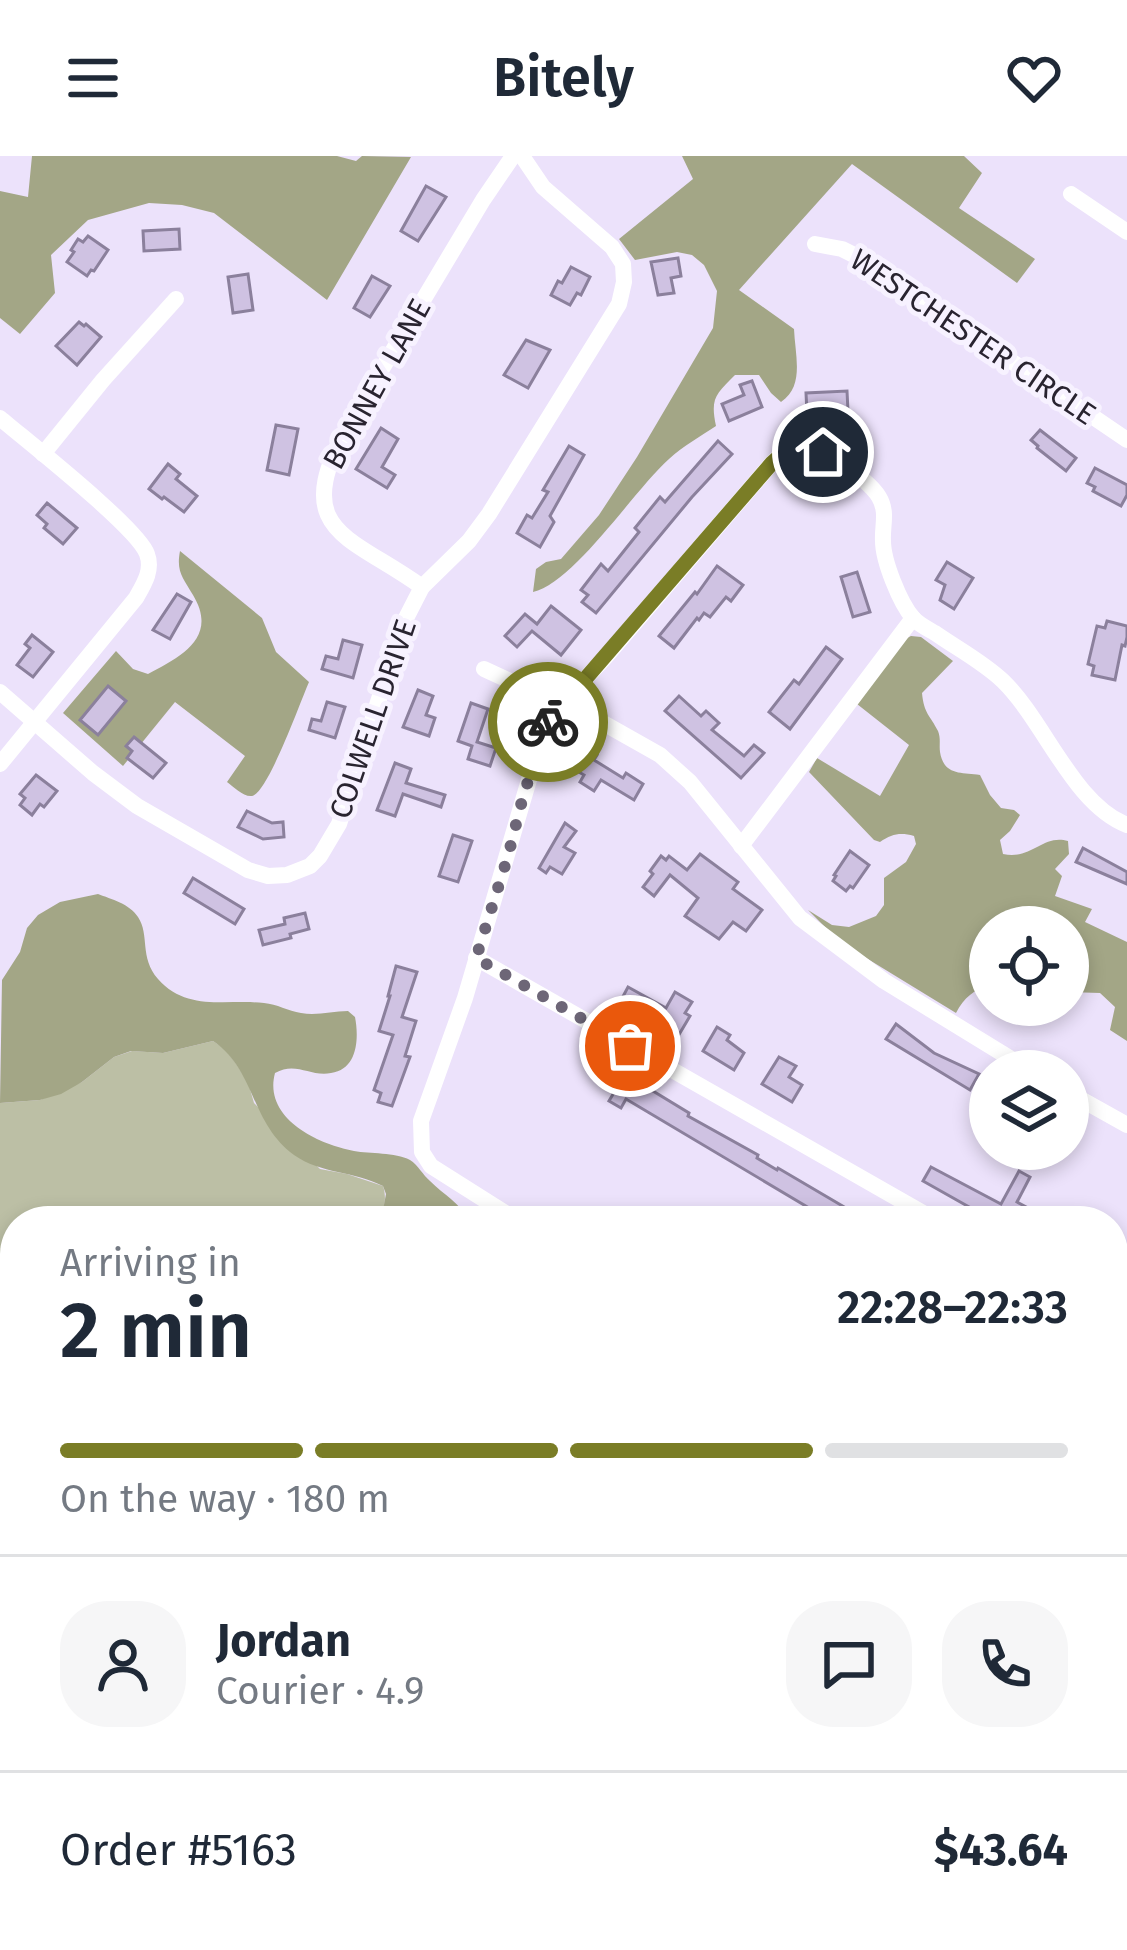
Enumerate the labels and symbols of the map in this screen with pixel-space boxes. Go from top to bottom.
street label: WESTCHESTER CIRCLE [843,241,1103,433]
street label: BONNEY LANE [315,293,439,475]
pin [772,401,874,503]
street label: COLWELL DRIVE [322,615,424,823]
courier [488,662,608,782]
pin [579,995,681,1097]

